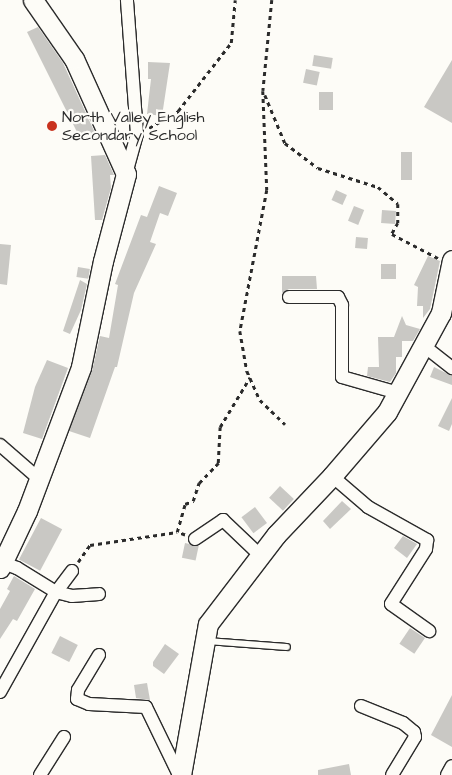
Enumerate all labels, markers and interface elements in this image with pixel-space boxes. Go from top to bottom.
place label: North Valley English Secondary School [62,107,204,145]
marker: North Valley English Secondary School [46,120,58,132]

